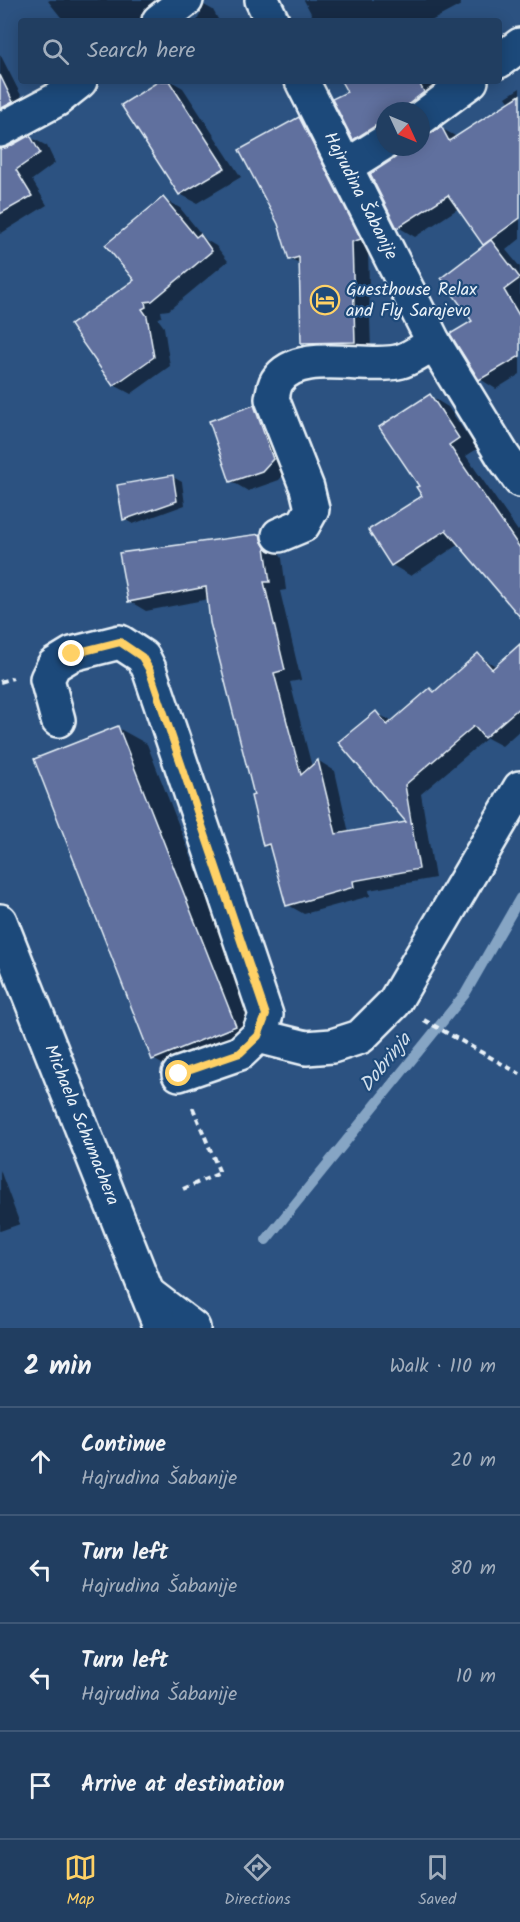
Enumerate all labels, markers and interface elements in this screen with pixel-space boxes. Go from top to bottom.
search box [18,18,502,84]
text: Search here [87,34,195,69]
icon: search [39,35,72,68]
north arrow [376,102,430,156]
street label: Hajrudina Šabanije [315,127,405,265]
place label: Guesthouse Relax and Fly Sarajevo [346,276,477,326]
hotel icon: Guesthouse Relax and Fly Sarajevo [309,284,341,316]
route end [58,640,84,666]
water label: Dobrinja [352,1025,421,1100]
street label: Michaela Schumachera [35,1040,127,1210]
route start [165,1060,191,1086]
text: 2 min [24,1346,92,1388]
text: Walk · 110 m [389,1351,496,1383]
text: Continue [81,1428,166,1463]
icon: ahead [24,1445,57,1478]
text: 20 m [450,1445,496,1477]
text: Hajrudina Šabanije [81,1463,237,1495]
text: Turn left [81,1536,168,1571]
icon: left [24,1553,57,1586]
text: 80 m [450,1553,496,1585]
text: Hajrudina Šabanije [81,1571,237,1603]
text: Turn left [81,1644,168,1679]
icon: left [24,1661,57,1694]
text: 10 m [456,1661,496,1693]
text: Hajrudina Šabanije [81,1679,237,1711]
text: Arrive at destination [81,1768,284,1803]
icon: arrive [24,1769,57,1802]
tab: Map [64,1851,97,1912]
tab: Directions [224,1851,291,1912]
tab: Saved [418,1851,456,1912]

